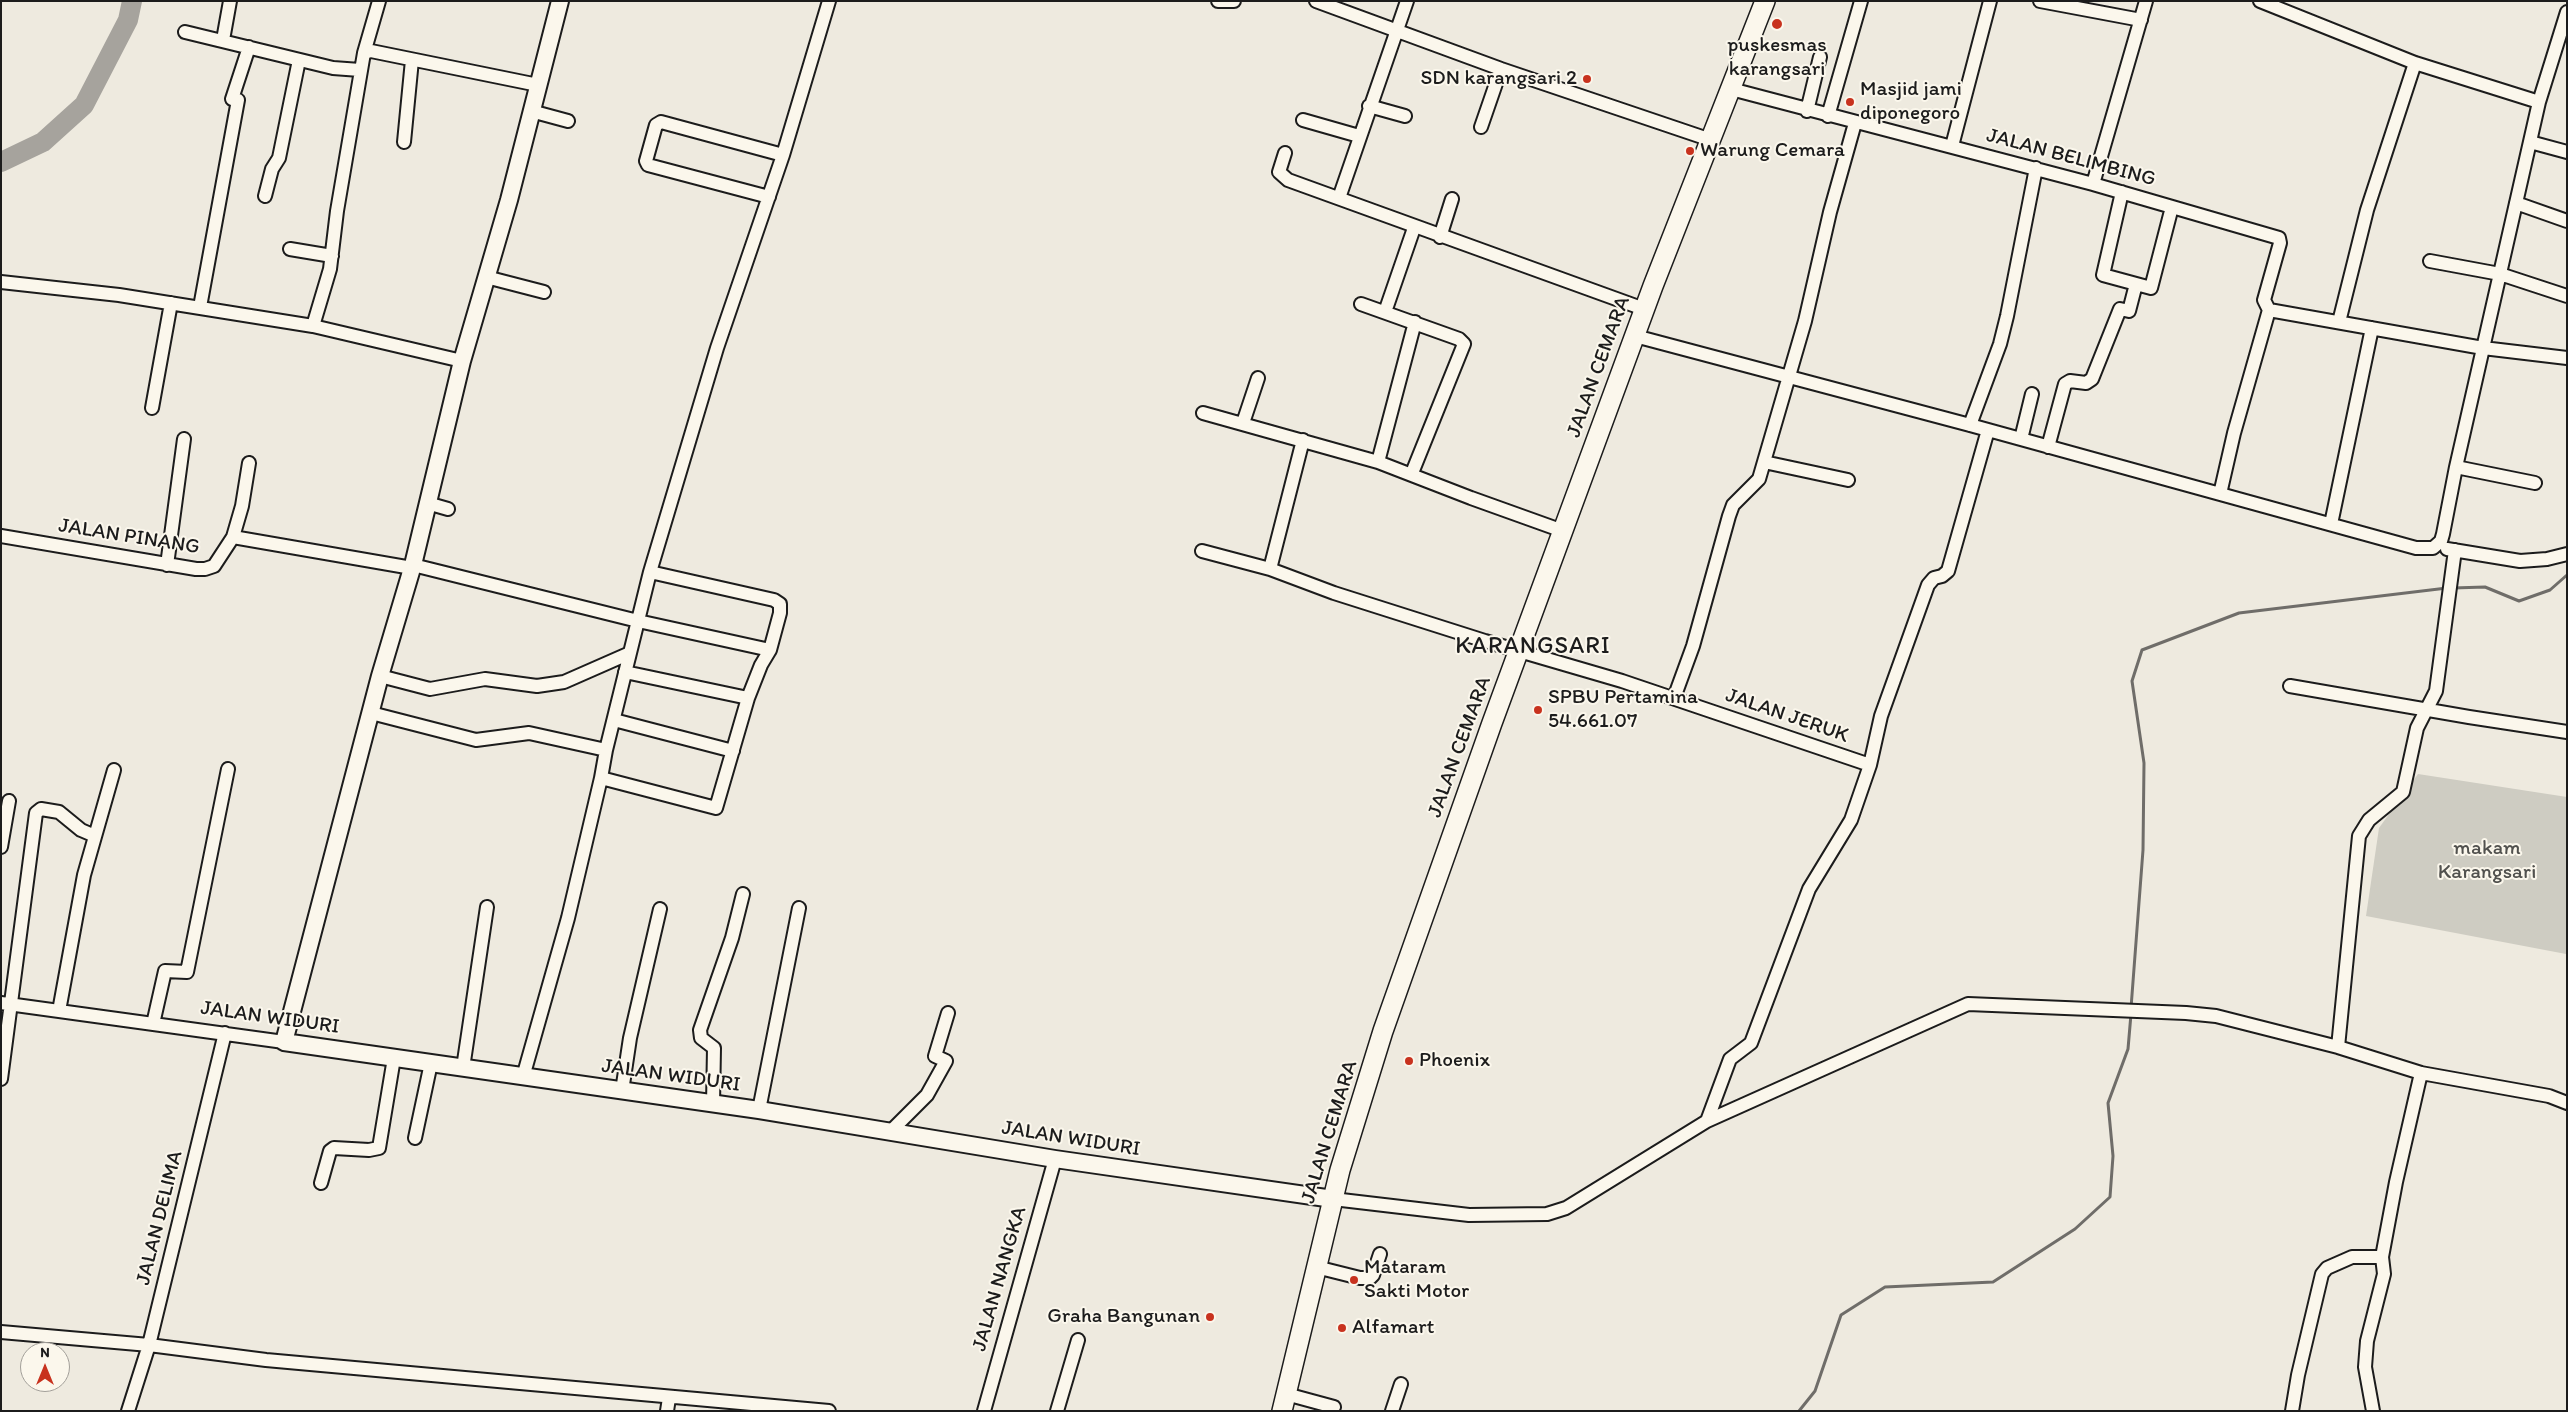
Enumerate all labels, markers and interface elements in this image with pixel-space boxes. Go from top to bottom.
marker: puskesmas karangsari [1770,17,1784,31]
place label: puskesmas karangsari [1727,33,1827,83]
place label: SDN karangsari 2 [1421,66,1577,92]
marker: SDN karangsari 2 [1581,73,1593,85]
place label: Masjid jami diponegoro [1860,77,1962,127]
marker: Masjid jami diponegoro [1844,96,1856,108]
street label: JALAN BELIMBING [1984,123,2158,193]
place label: Warung Cemara [1700,138,1845,164]
marker: Warung Cemara [1684,145,1696,157]
street label: JALAN CEMARA [1562,293,1636,441]
street label: JALAN PINANG [57,513,201,561]
district label: KARANGSARI [1454,633,1612,661]
street label: JALAN CEMARA [1423,673,1497,821]
street label: JALAN JERUK [1722,683,1852,749]
place label: SPBU Pertamina 54.661.07 [1548,685,1698,735]
marker: SPBU Pertamina 54.661.07 [1532,704,1544,716]
park label: makam Karangsari [2438,836,2536,886]
street label: JALAN WIDURI [199,996,341,1040]
place label: Phoenix [1419,1048,1490,1074]
street label: JALAN WIDURI [600,1054,742,1098]
marker: Phoenix [1403,1055,1415,1067]
street label: JALAN CEMARA [1296,1057,1364,1207]
street label: JALAN WIDURI [1000,1116,1142,1162]
street label: JALAN DELIMA [131,1148,189,1288]
street label: JALAN NANGKA [967,1204,1033,1354]
place label: Mataram Sakti Motor [1364,1255,1469,1305]
marker: Mataram Sakti Motor [1348,1274,1360,1286]
place label: Graha Bangunan [1047,1304,1200,1330]
marker: Graha Bangunan [1204,1311,1216,1323]
place label: Alfamart [1352,1315,1434,1341]
marker: Alfamart [1336,1322,1348,1334]
north arrow [20,1342,70,1392]
text: N [40,1344,50,1361]

